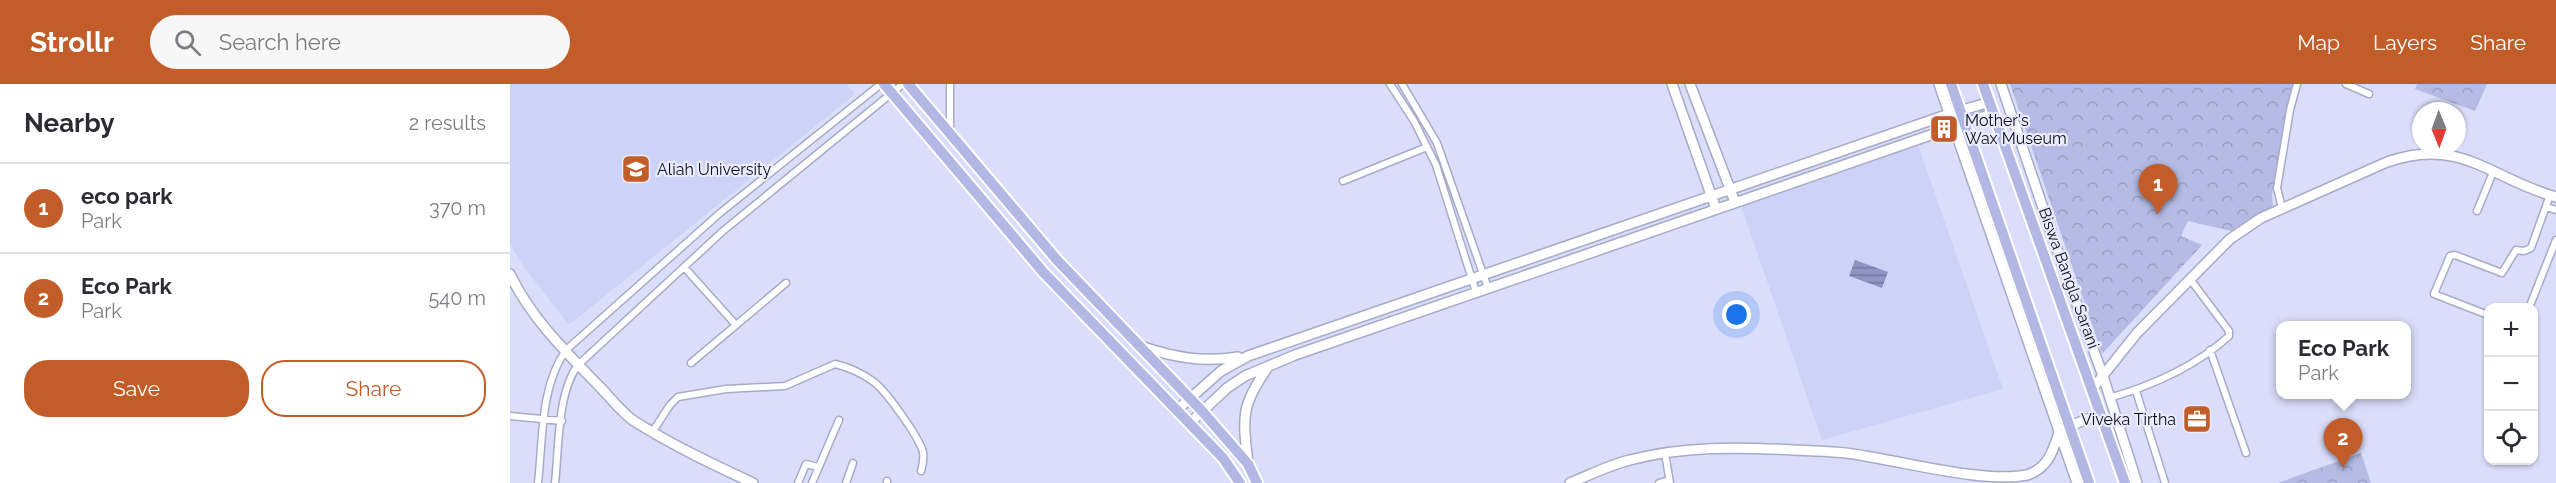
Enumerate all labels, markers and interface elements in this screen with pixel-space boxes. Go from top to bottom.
search box [150,15,570,69]
text: Strollr [30,26,114,59]
icon: search [171,26,204,59]
text: Search here [219,29,341,55]
text: Map [2297,30,2340,55]
text: Layers [2373,30,2437,55]
text: Share [2470,30,2526,55]
north arrow [2412,102,2466,156]
text: Nearby [24,108,114,138]
text: 2 results [409,111,486,135]
place label: Mother's Wax Museum [1965,111,2067,148]
building icon: Mother's Wax Museum [1928,113,1960,145]
school or university icon: Aliah University [620,153,652,185]
place label: Aliah University [657,160,771,179]
pin: 1 [2138,164,2178,214]
text: eco park [81,183,172,209]
text: 1 [39,196,48,220]
text: 370 m [429,196,486,220]
street label: Biswa Bangla Sarani [2035,205,2103,351]
text: Park [81,209,122,233]
text: Eco Park [81,273,172,299]
text: 2 [38,286,49,310]
text: 540 m [428,286,486,310]
text: Park [81,299,122,323]
your location [1722,300,1751,329]
map controls [2484,303,2538,465]
button: + [2484,303,2538,357]
popup [2276,321,2411,399]
text: Eco Park [2298,335,2389,361]
button: − [2484,357,2538,411]
button: Save [24,360,249,417]
button: Share [261,360,486,417]
text: Park [2298,361,2339,385]
office icon: Viveka Tirtha [2181,403,2213,435]
place label: Viveka Tirtha [2081,410,2176,429]
button: locate [2484,411,2538,465]
pin: 2 [2324,418,2362,468]

